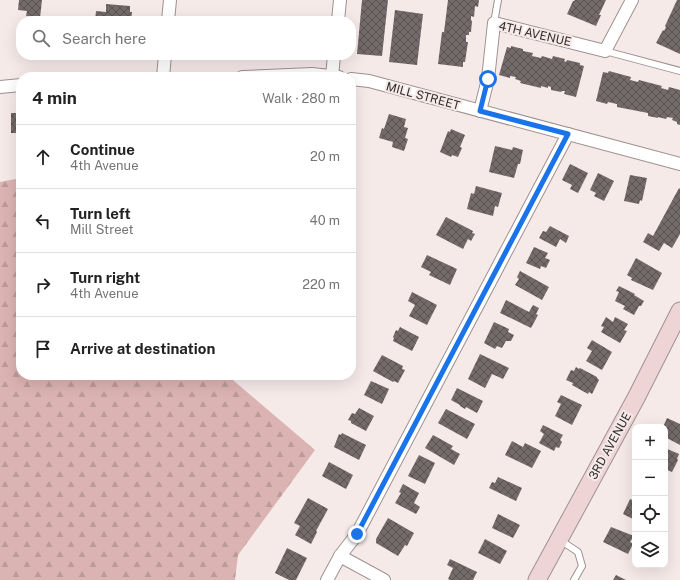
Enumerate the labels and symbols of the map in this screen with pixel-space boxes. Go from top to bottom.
street label: 4TH AVENUE [497,19,573,49]
route start [479,70,497,88]
street label: MILL STREET [384,79,462,113]
street label: 3RD AVENUE [586,410,634,482]
route end [348,525,366,543]

